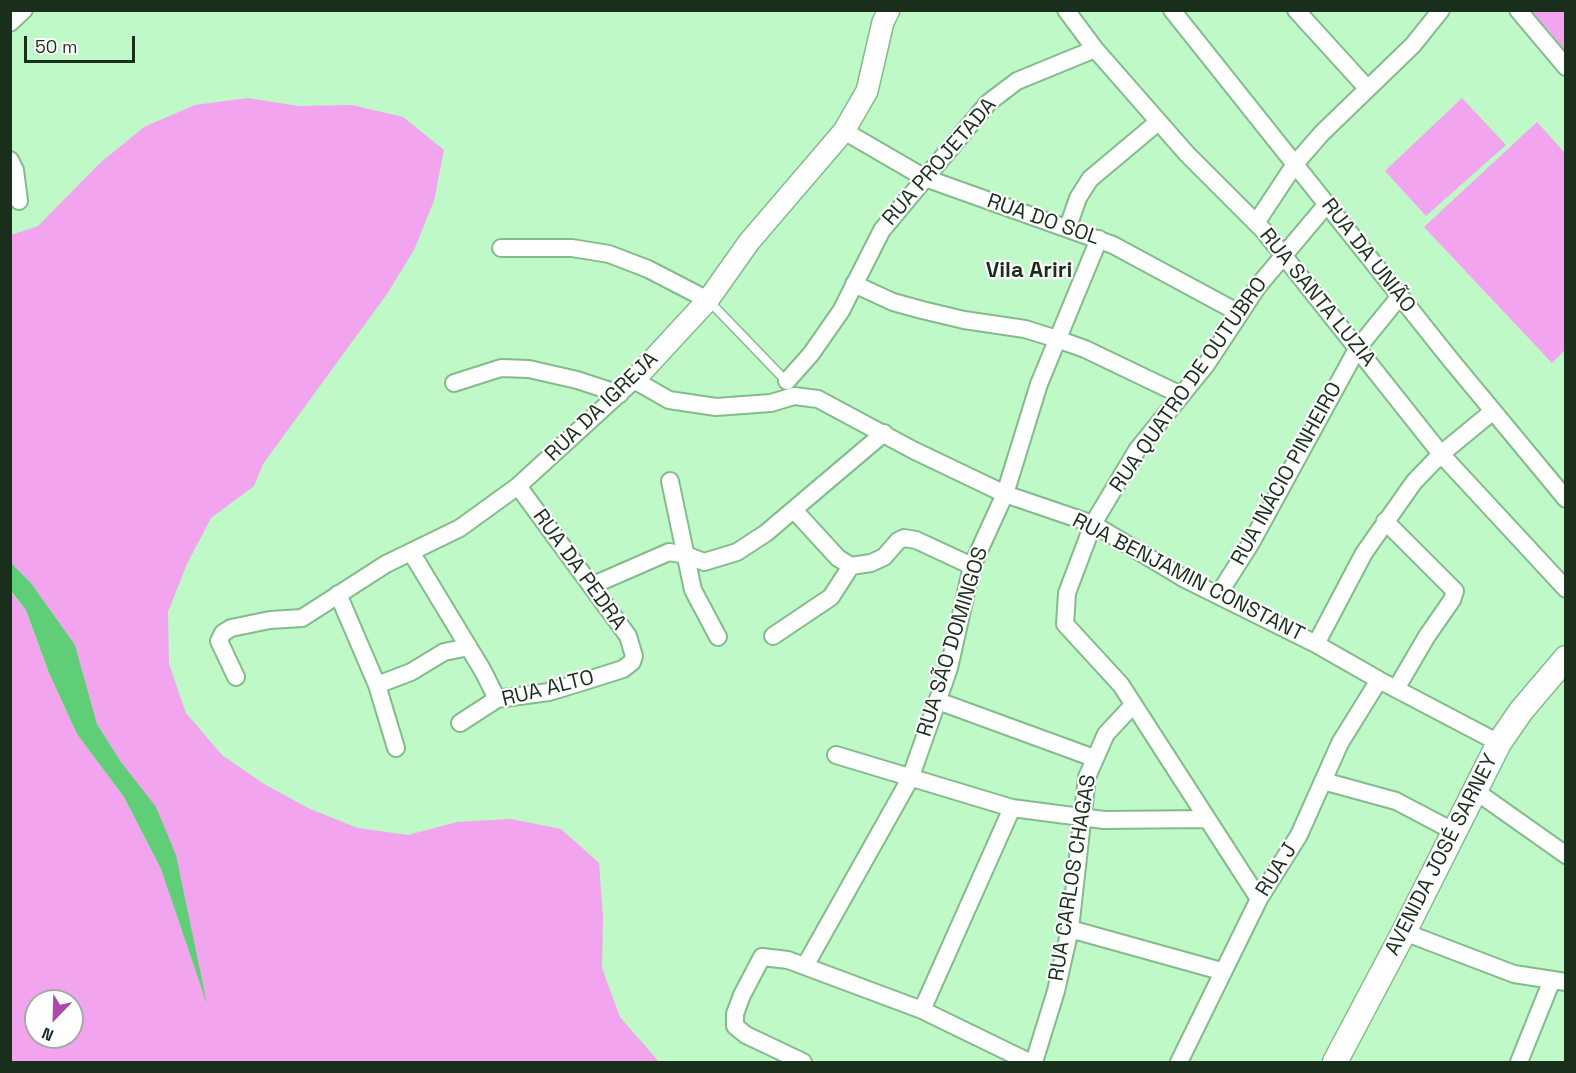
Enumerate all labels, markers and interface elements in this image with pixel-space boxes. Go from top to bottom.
scale bar [27,24,138,62]
text: 50 m [35,35,77,58]
street label: RUA PROJETADA [878,93,1002,231]
street label: RUA DO SOL [983,189,1103,251]
street label: RUA DA UNIÃO [1316,194,1420,318]
street label: RUA SANTA LUZIA [1254,224,1380,372]
district label: Vila Ariri [986,258,1072,284]
street label: RUA QUATRO DE OUTUBRO [1105,273,1273,497]
street label: RUA DA IGREJA [540,347,664,467]
street label: RUA INÁCIO PINHEIRO [1226,378,1348,570]
street label: RUA DA PEDRA [527,505,631,635]
street label: RUA BENJAMIN CONSTANT [1068,508,1308,648]
street label: RUA SÃO DOMINGOS [912,544,994,740]
street label: RUA ALTO [499,665,597,713]
street label: AVENIDA JOSÉ SARNEY [1380,750,1504,960]
street label: RUA CARLOS CHAGAS [1044,773,1102,983]
street label: RUA J [1251,839,1303,901]
north arrow [24,989,84,1049]
text: N [39,1022,57,1046]

